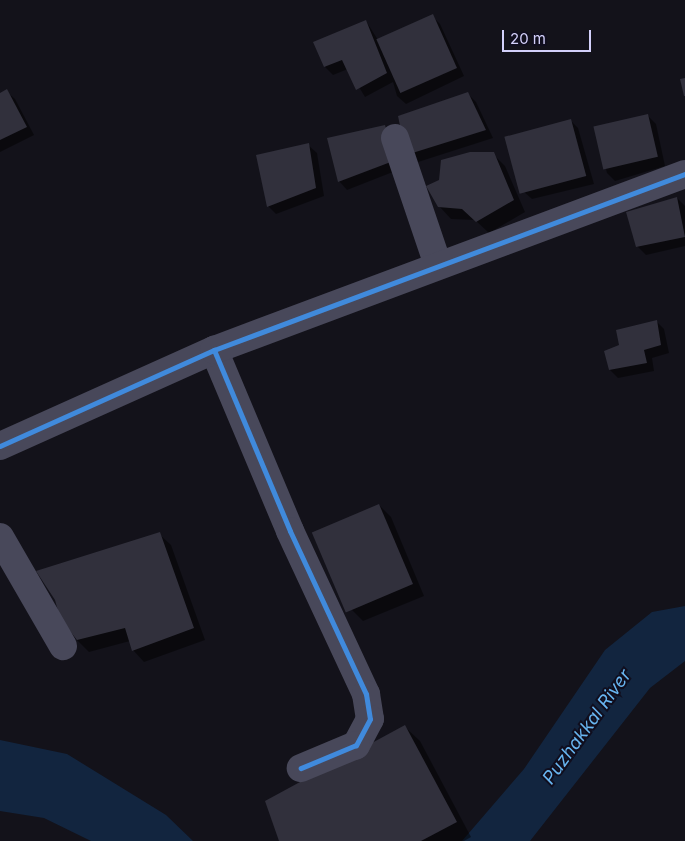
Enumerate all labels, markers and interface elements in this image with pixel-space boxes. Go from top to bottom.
scale bar [505,20,594,52]
text: 20 m [510,29,546,48]
water label: Puzhakkal River [538,665,636,789]

